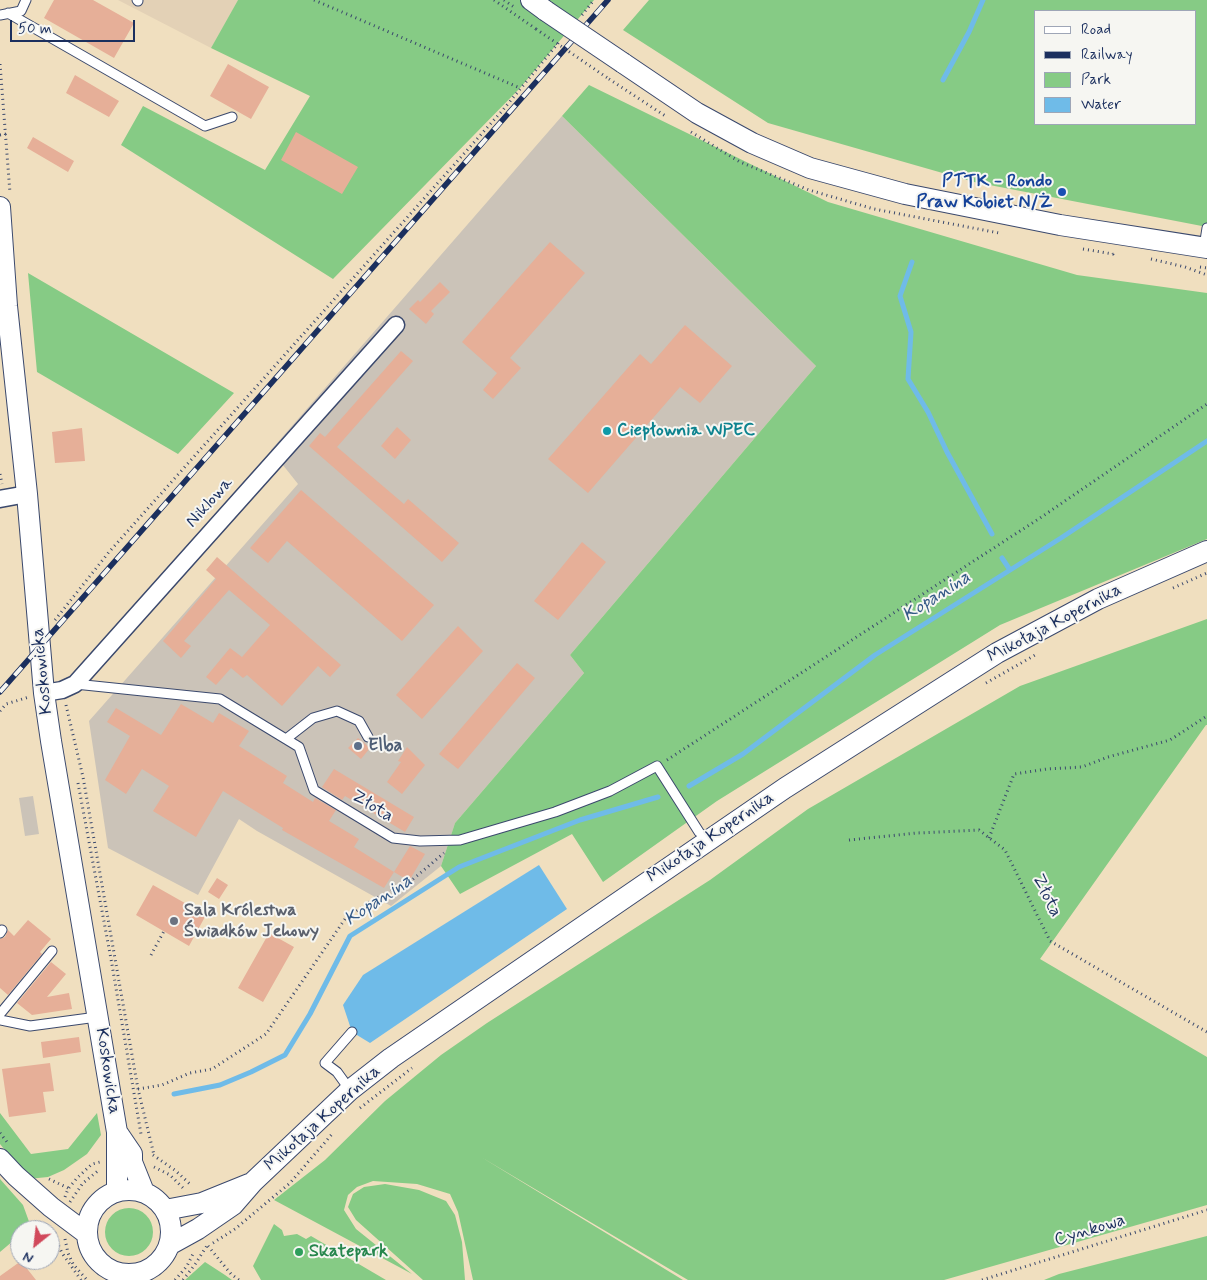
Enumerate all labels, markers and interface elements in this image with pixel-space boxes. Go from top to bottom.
scale bar [12,10,138,42]
legend [1034,10,1197,125]
text: 50 m [18,19,52,39]
text: Road [1081,20,1111,40]
text: Railway [1081,45,1133,65]
text: Park [1081,70,1111,90]
text: Water [1081,95,1121,115]
place label: PTTK - Rondo Praw Kobiet N/Ż [916,171,1052,213]
marker: PTTK - Rondo Praw Kobiet N/Ż [1056,186,1068,198]
place label: Ciepłownia WPEC [617,420,755,442]
marker: Ciepłownia WPEC [601,425,613,437]
street label: Niklowa [182,473,238,533]
water label: Kopanina [899,567,975,627]
street label: Mikołaja Kopernika [984,580,1126,668]
street label: Koskowicka [28,626,58,716]
place label: Elba [368,735,402,757]
marker: Elba [352,740,364,752]
street label: Złota [347,786,397,828]
street label: Mikołaja Kopernika [643,787,779,889]
water label: Kopanina [341,870,417,932]
street label: Złota [1026,871,1066,921]
place label: Sala Królestwa Świadków Jehowy [184,900,319,942]
marker: Sala Królestwa Świadków Jehowy [168,915,180,927]
street label: Koskowicka [90,1026,124,1116]
street label: Mikołaja Kopernika [261,1061,385,1177]
street label: Cynkowa [1052,1210,1128,1252]
north arrow [10,1220,60,1270]
place label: Skatepark [309,1241,388,1263]
marker: Skatepark [293,1246,305,1258]
text: N [20,1247,37,1267]

